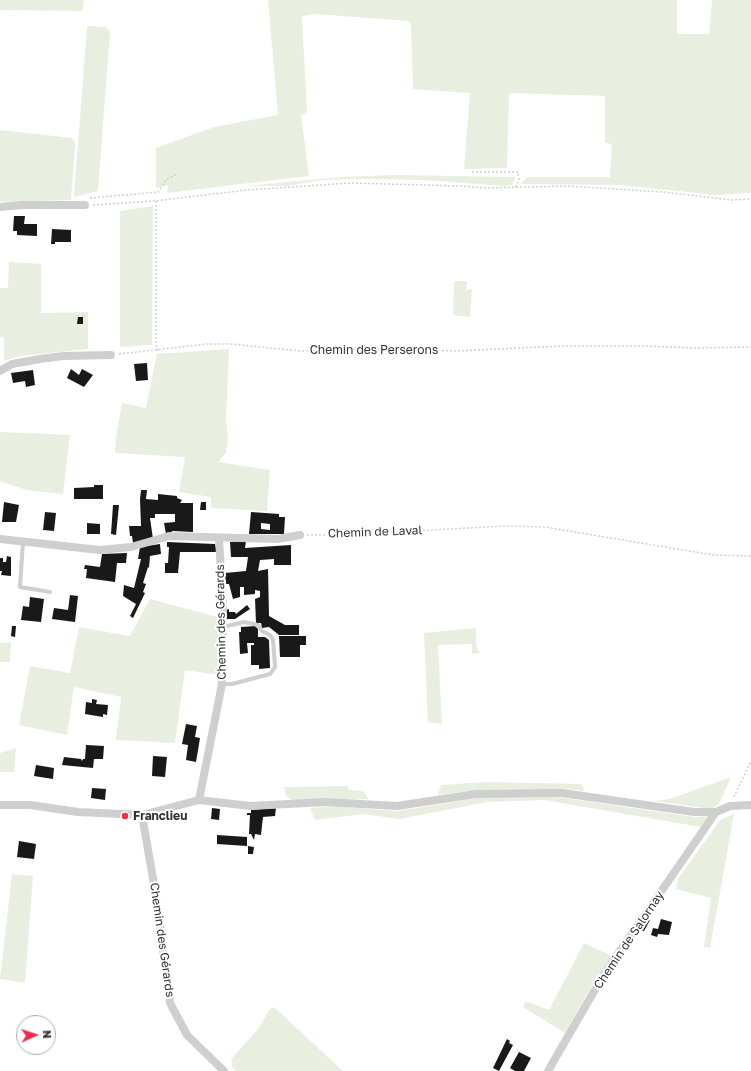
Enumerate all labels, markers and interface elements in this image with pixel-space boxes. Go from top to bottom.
street label: Chemin des Perserons [310,343,438,357]
street label: Chemin de Laval [328,523,422,541]
street label: Chemin des Gérards [213,564,229,680]
place label: Franclieu [133,809,187,823]
marker: Franclieu [120,811,130,821]
street label: Chemin des Gérards [147,882,177,998]
street label: Chemin de Salornay [591,888,667,992]
north arrow [16,1015,56,1055]
text: N [41,1030,54,1039]

